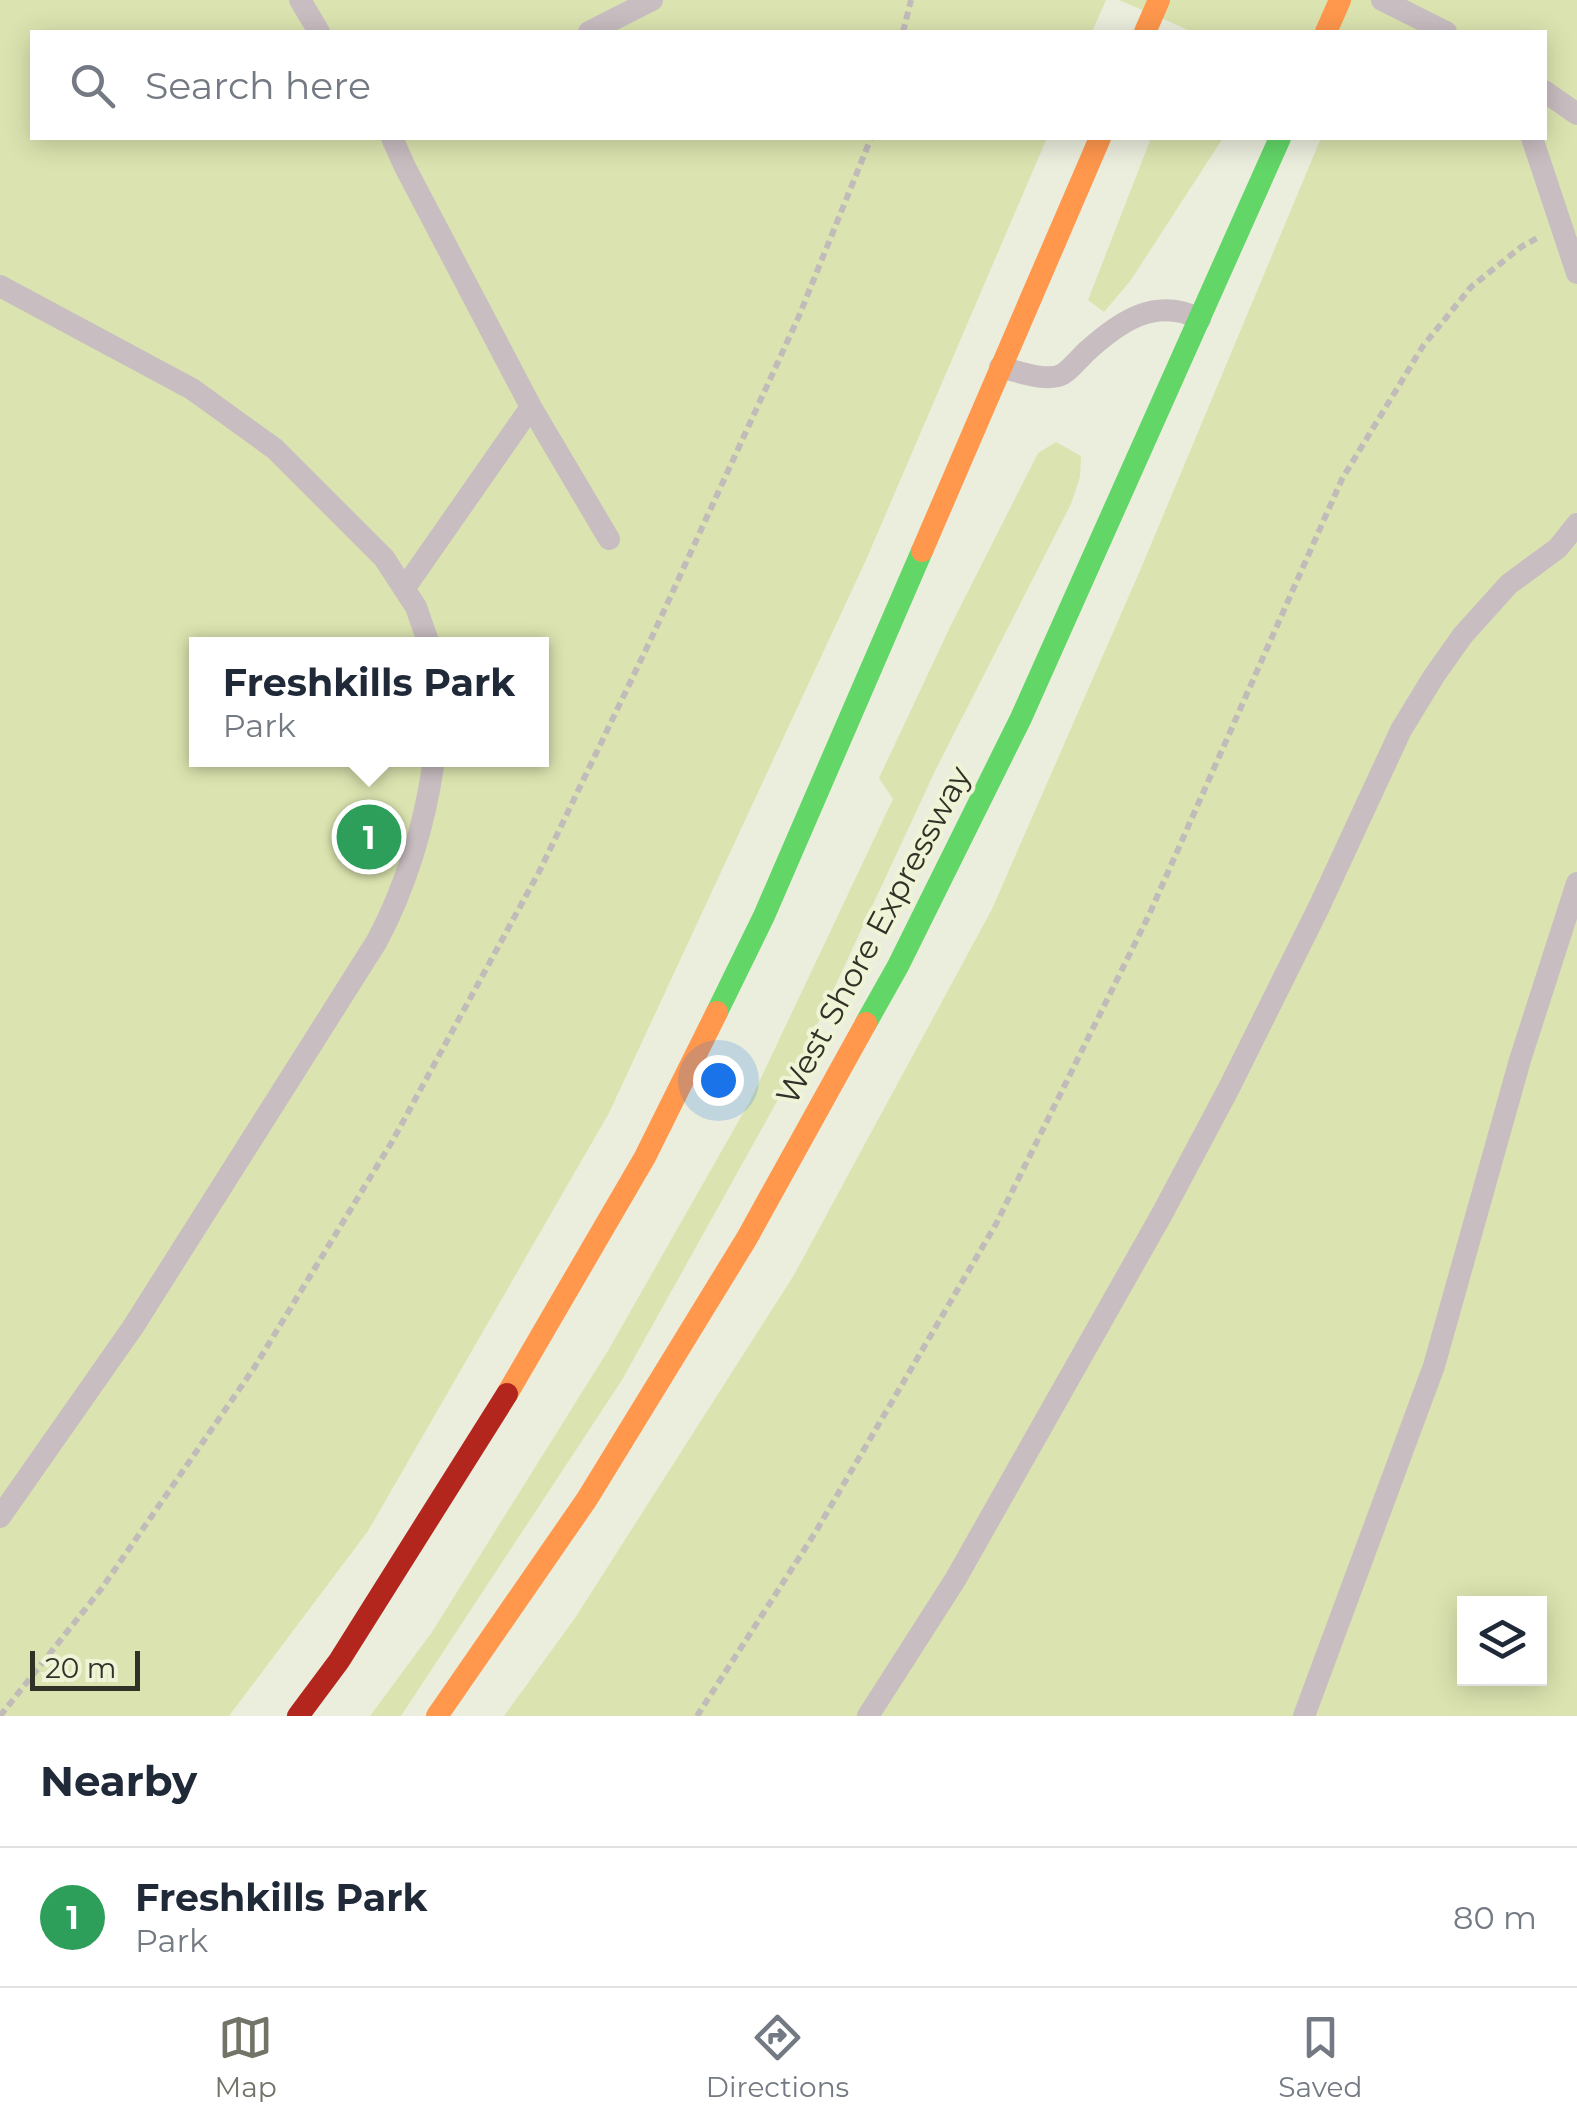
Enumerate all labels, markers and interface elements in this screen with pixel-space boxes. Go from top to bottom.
search box [30,30,1547,140]
icon: search [65,58,120,113]
text: Search here [145,62,371,109]
popup [189,637,549,767]
text: Freshkills Park [223,659,515,706]
text: Park [223,706,296,745]
street label: West Shore Expressway [767,759,979,1111]
pin: 1 [336,800,402,874]
your location [693,1055,744,1106]
map controls [1457,1596,1547,1686]
button: layers [1457,1596,1547,1686]
scale bar [30,1646,140,1690]
text: 20 m [45,1651,116,1685]
text: Nearby [40,1755,197,1807]
text: Freshkills Park [135,1874,427,1921]
text: 1 [66,1898,79,1937]
text: 80 m [1453,1898,1537,1937]
text: Park [135,1921,208,1960]
tab: Map [215,2010,277,2104]
tab: Directions [706,2010,849,2104]
tab: Saved [1278,2010,1362,2104]

